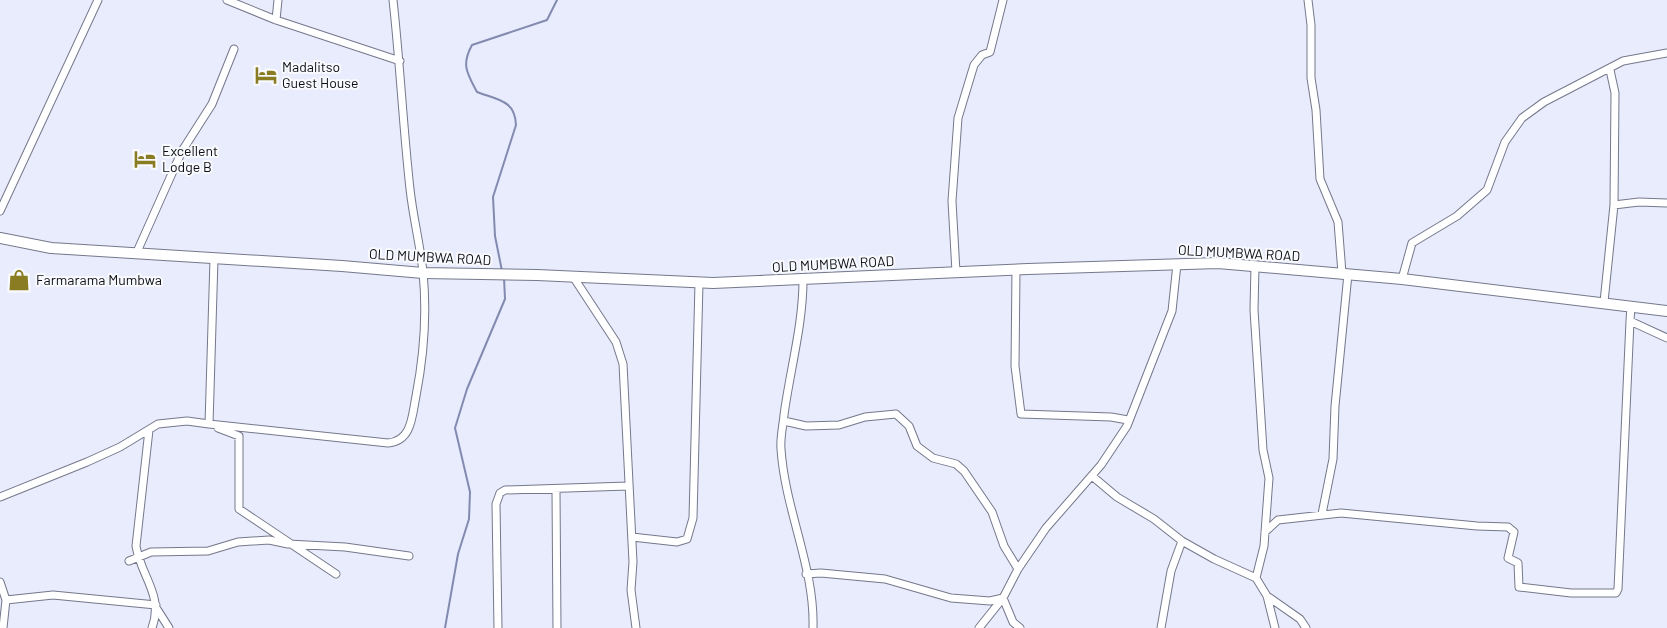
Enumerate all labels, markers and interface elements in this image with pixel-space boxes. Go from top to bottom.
place label: Madalitso Guest House [282,58,359,91]
hotel icon: Madalitso Guest House [253,62,279,88]
place label: Excellent Lodge B [162,142,218,175]
hotel icon: Excellent Lodge B [132,146,158,172]
street label: OLD MUMBWA ROAD [1177,241,1301,264]
street label: OLD MUMBWA ROAD [368,245,492,268]
street label: OLD MUMBWA ROAD [771,252,895,275]
shop icon: Farmarama Mumbwa [6,267,32,293]
place label: Farmarama Mumbwa [36,271,162,288]

